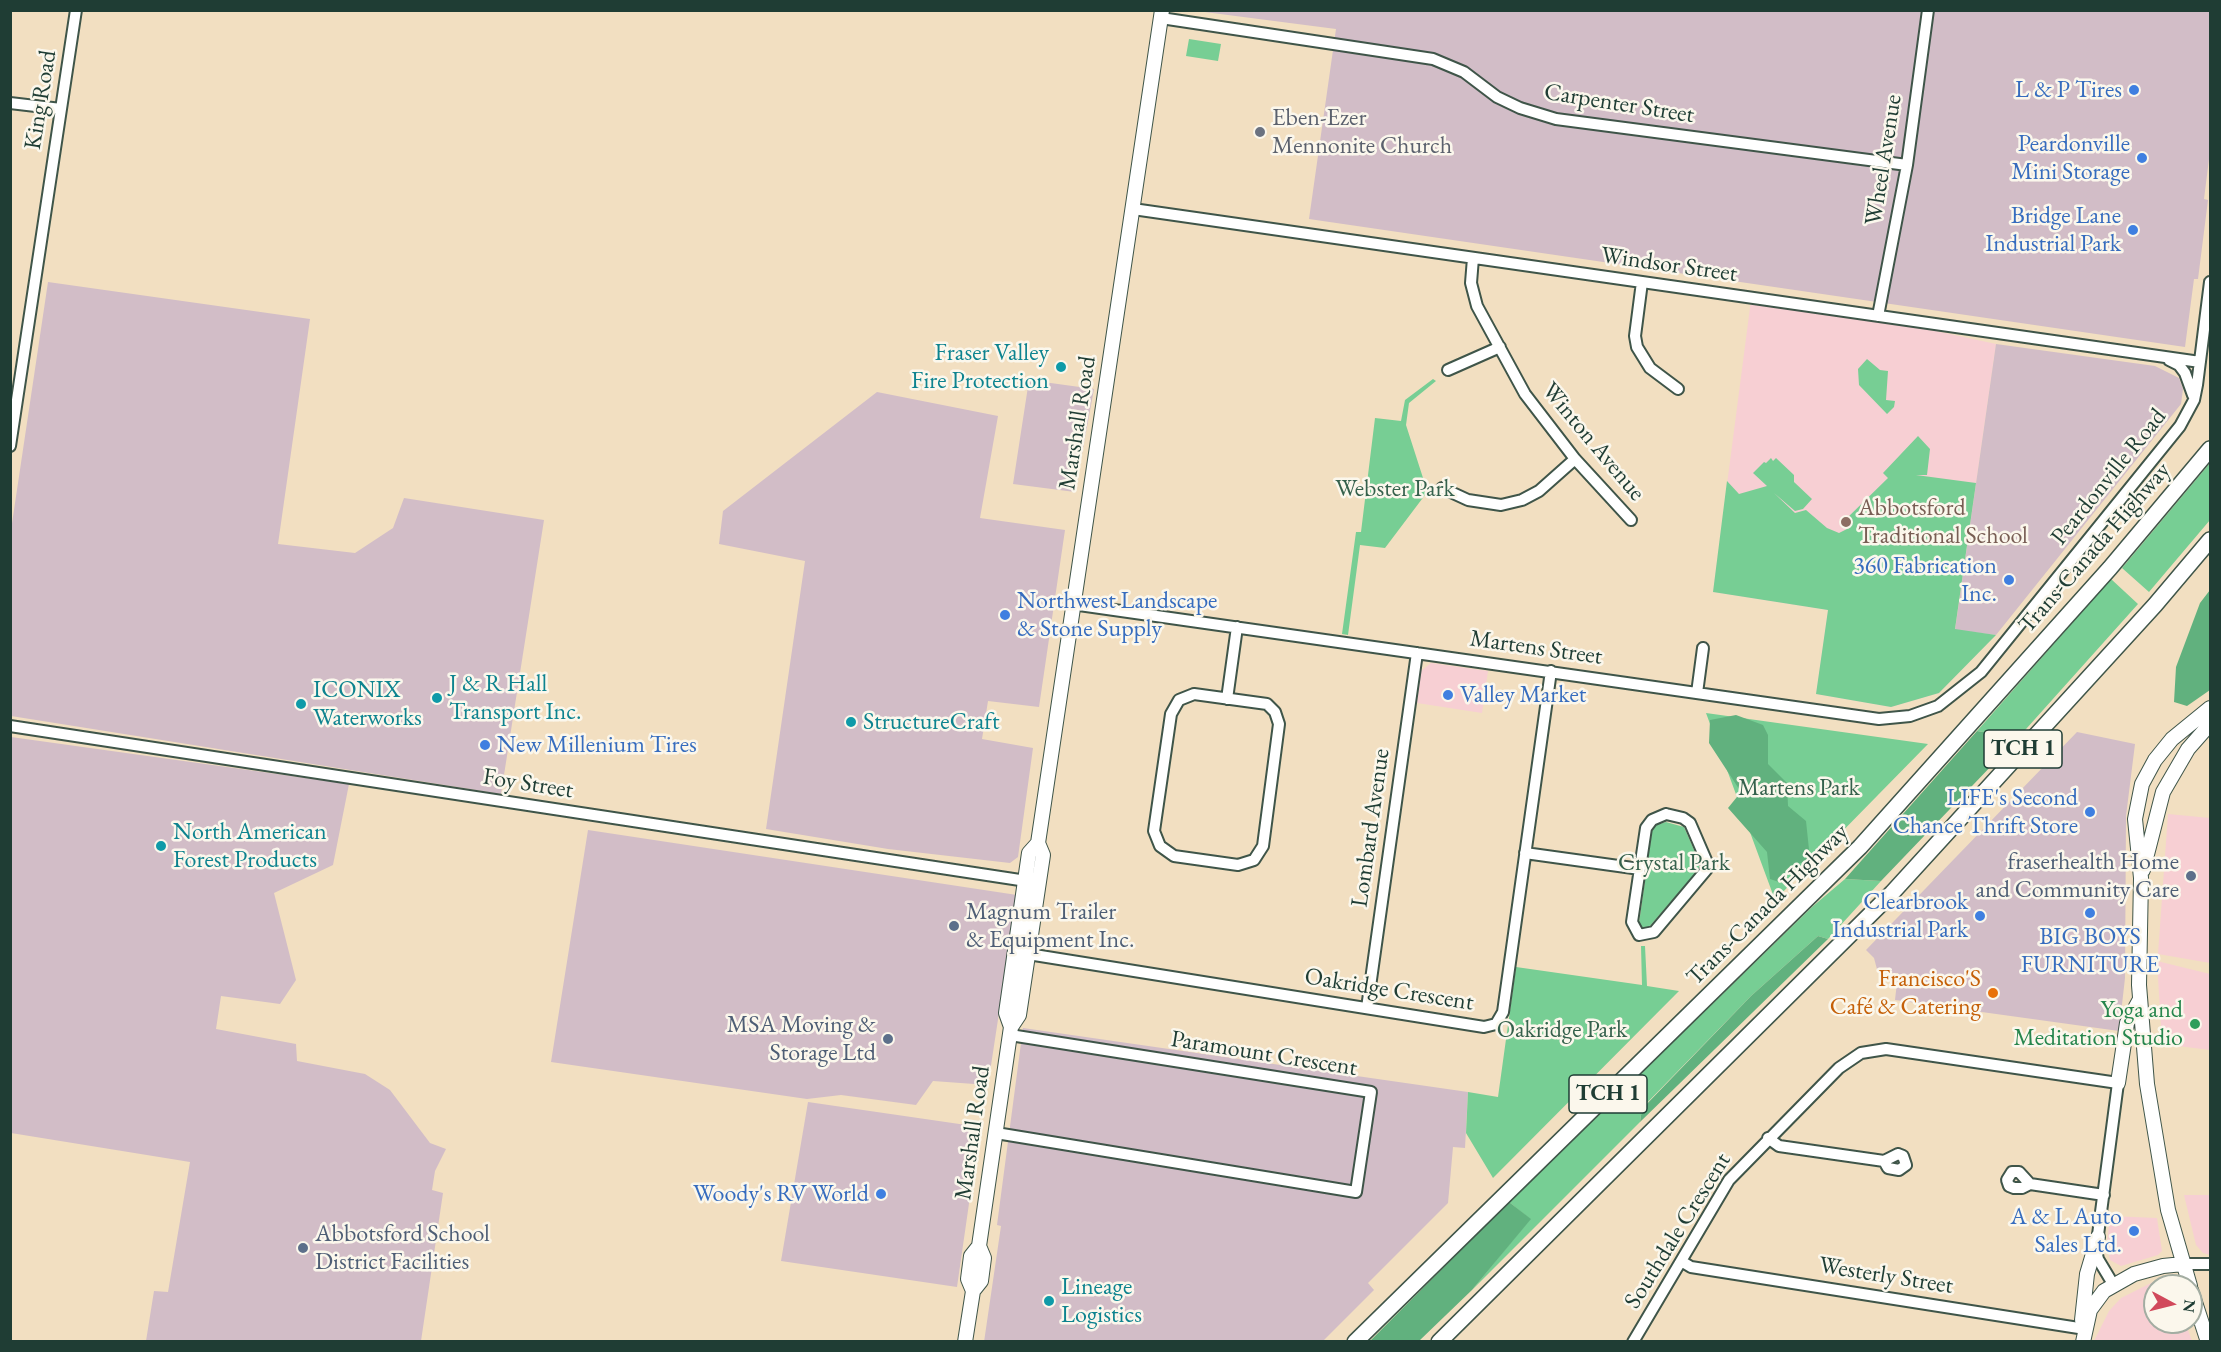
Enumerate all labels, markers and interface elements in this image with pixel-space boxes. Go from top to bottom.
street label: King Road [19,48,63,152]
place label: L & P Tires [2015,76,2122,104]
street label: Carpenter Street [1542,78,1696,130]
marker: L & P Tires [2127,83,2141,97]
street label: Wheel Avenue [1859,92,1909,228]
place label: Eben-Ezer Mennonite Church [1272,104,1452,160]
marker: Eben-Ezer Mennonite Church [1253,125,1267,139]
place label: Peardonville Mini Storage [2011,130,2130,186]
marker: Peardonville Mini Storage [2135,151,2149,165]
place label: Bridge Lane Industrial Park [1985,202,2121,258]
marker: Bridge Lane Industrial Park [2126,223,2140,237]
street label: Windsor Street [1599,241,1739,289]
place label: Fraser Valley Fire Protection [911,339,1049,395]
street label: Marshall Road [1053,354,1103,492]
marker: Fraser Valley Fire Protection [1054,360,1068,374]
street label: Winton Avenue [1535,377,1651,507]
street label: Peardonville Road [2045,403,2173,551]
street label: Trans-Canada Highway [2013,457,2177,639]
park label: Webster Park [1335,475,1455,503]
place label: Abbotsford Traditional School [1858,494,2028,550]
marker: Abbotsford Traditional School [1839,515,1853,529]
place label: 360 Fabrication Inc. [1853,552,1997,608]
marker: 360 Fabrication Inc. [2002,573,2016,587]
place label: Northwest Landscape & Stone Supply [1017,587,1217,643]
marker: Northwest Landscape & Stone Supply [998,608,1012,622]
street label: Martens Street [1468,624,1604,672]
place label: J & R Hall Transport Inc. [449,670,582,726]
place label: ICONIX Waterworks [313,676,422,732]
place label: Valley Market [1460,681,1586,709]
marker: Valley Market [1441,688,1455,702]
marker: J & R Hall Transport Inc. [430,691,444,705]
marker: ICONIX Waterworks [294,697,308,711]
place label: StructureCraft [863,708,999,736]
marker: StructureCraft [844,715,858,729]
road number: TCH 1 [1984,730,2062,768]
place label: New Millenium Tires [497,731,697,759]
marker: New Millenium Tires [478,738,492,752]
street label: Lombard Avenue [1346,747,1396,909]
street label: Foy Street [481,763,575,805]
park label: Martens Park [1738,774,1860,802]
place label: LIFE's Second Chance Thrift Store [1893,784,2078,840]
marker: LIFE's Second Chance Thrift Store [2083,805,2097,819]
place label: North American Forest Products [173,818,327,874]
street label: Trans-Canada Highway [1681,818,1855,992]
marker: North American Forest Products [154,839,168,853]
place label: fraserhealth Home and Community Care [1976,848,2179,904]
park label: Crystal Park [1618,849,1730,877]
marker: fraserhealth Home and Community Care [2184,869,2198,883]
place label: Clearbrook Industrial Park [1832,888,1968,944]
place label: Magnum Trailer & Equipment Inc. [966,898,1135,954]
marker: BIG BOYS FURNITURE [2083,906,2097,920]
marker: Clearbrook Industrial Park [1973,909,1987,923]
marker: Magnum Trailer & Equipment Inc. [947,919,961,933]
place label: BIG BOYS FURNITURE [2021,923,2159,979]
street label: Oakridge Crescent [1302,962,1476,1018]
place label: Francisco'S Café & Catering [1830,965,1981,1021]
marker: Francisco'S Café & Catering [1986,986,2000,1000]
place label: Yoga and Meditation Studio [2014,996,2183,1052]
place label: MSA Moving & Storage Ltd [727,1011,876,1067]
park label: Oakridge Park [1497,1016,1627,1044]
marker: Yoga and Meditation Studio [2188,1017,2202,1031]
street label: Paramount Crescent [1169,1025,1359,1083]
marker: MSA Moving & Storage Ltd [881,1032,895,1046]
street label: Marshall Road [949,1064,997,1202]
road number: TCH 1 [1569,1075,1647,1113]
street label: Southdale Crescent [1619,1148,1737,1314]
place label: Woody's RV World [693,1180,869,1208]
marker: Woody's RV World [874,1187,888,1201]
place label: A & L Auto Sales Ltd. [2010,1203,2122,1259]
place label: Abbotsford School District Facilities [315,1220,490,1276]
marker: A & L Auto Sales Ltd. [2127,1224,2141,1238]
marker: Abbotsford School District Facilities [296,1241,310,1255]
street label: Westerly Street [1817,1251,1955,1301]
place label: Lineage Logistics [1061,1273,1142,1329]
north arrow [2143,1274,2203,1334]
marker: Lineage Logistics [1042,1294,1056,1308]
text: N [2178,1298,2201,1314]

